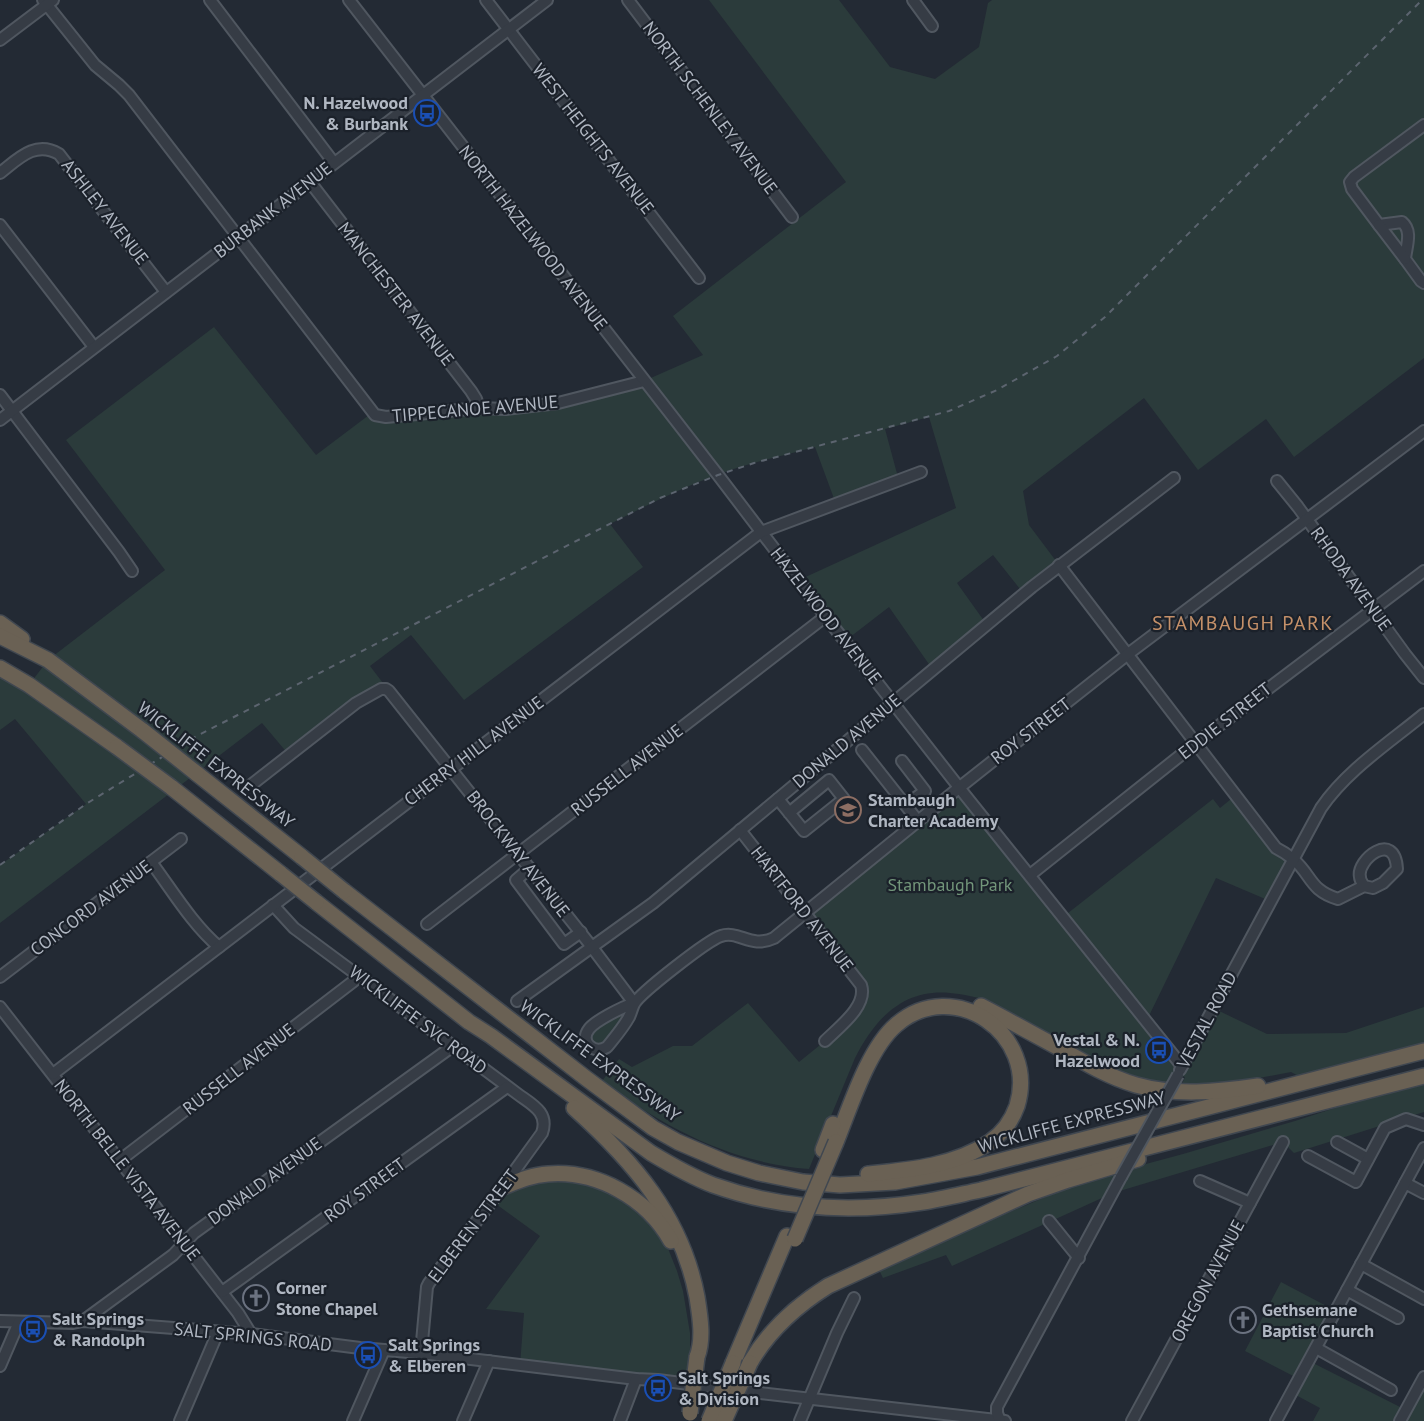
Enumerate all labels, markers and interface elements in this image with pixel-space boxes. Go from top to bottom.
street label: NORTH SCHENLEY AVENUE [638,17,783,199]
street label: WEST HEIGHTS AVENUE [527,59,659,219]
place label: N. Hazelwood & Burbank [303,91,408,135]
bus stop icon: N. Hazelwood & Burbank [412,98,442,128]
street label: NORTH HAZELWOOD AVENUE [454,140,613,335]
street label: ASHLEY AVENUE [57,154,154,269]
street label: BURBANK AVENUE [209,156,336,263]
street label: MANCHESTER AVENUE [333,217,460,370]
street label: TIPPECANOE AVENUE [391,390,559,427]
street label: RHODA AVENUE [1306,522,1397,635]
street label: HAZELWOOD AVENUE [766,542,887,689]
district label: STAMBAUGH PARK [1152,610,1334,636]
street label: EDDIE STREET [1173,677,1276,764]
street label: DONALD AVENUE [788,688,906,793]
street label: CHERRY HILL AVENUE [399,690,548,811]
street label: ROY STREET [986,692,1075,769]
street label: WICKLIFFE EXPRESSWAY [133,696,299,833]
street label: RUSSELL AVENUE [566,719,688,821]
street label: BROCKWAY AVENUE [462,786,575,922]
place label: Stambaugh Charter Academy [868,788,999,832]
school or university icon: Stambaugh Charter Academy [833,795,863,825]
street label: HARTFORD AVENUE [746,841,859,976]
street label: CONCORD AVENUE [25,854,156,961]
park label: Stambaugh Park [888,873,1013,896]
street label: WICKLIFFE SVC ROAD [345,960,492,1079]
street label: VESTAL ROAD [1171,967,1242,1073]
street label: WICKLIFFE EXPRESSWAY [515,995,685,1127]
street label: RUSSELL AVENUE [178,1018,300,1120]
place label: Vestal & N. Hazelwood [1052,1028,1140,1072]
bus stop icon: Vestal & N. Hazelwood [1144,1035,1174,1065]
street label: NORTH BELLE VISTA AVENUE [49,1074,206,1265]
street label: WICKLIFFE EXPRESSWAY [976,1085,1168,1158]
street label: DONALD AVENUE [203,1132,326,1230]
street label: ROY STREET [319,1152,410,1227]
street label: ELBEREN STREET [423,1164,523,1287]
street label: OREGON AVENUE [1166,1216,1250,1346]
place label: Corner Stone Chapel [276,1276,378,1320]
church icon: Corner Stone Chapel [241,1283,271,1313]
place label: Gethsemane Baptist Church [1262,1298,1374,1342]
church icon: Gethsemane Baptist Church [1228,1305,1258,1335]
place label: Salt Springs & Randolph [52,1307,145,1351]
bus stop icon: Salt Springs & Randolph [18,1314,48,1344]
street label: SALT SPRINGS ROAD [173,1317,333,1356]
place label: Salt Springs & Elberen [388,1333,480,1377]
bus stop icon: Salt Springs & Elberen [353,1340,383,1370]
place label: Salt Springs & Division [678,1366,770,1410]
bus stop icon: Salt Springs & Division [643,1373,673,1403]

